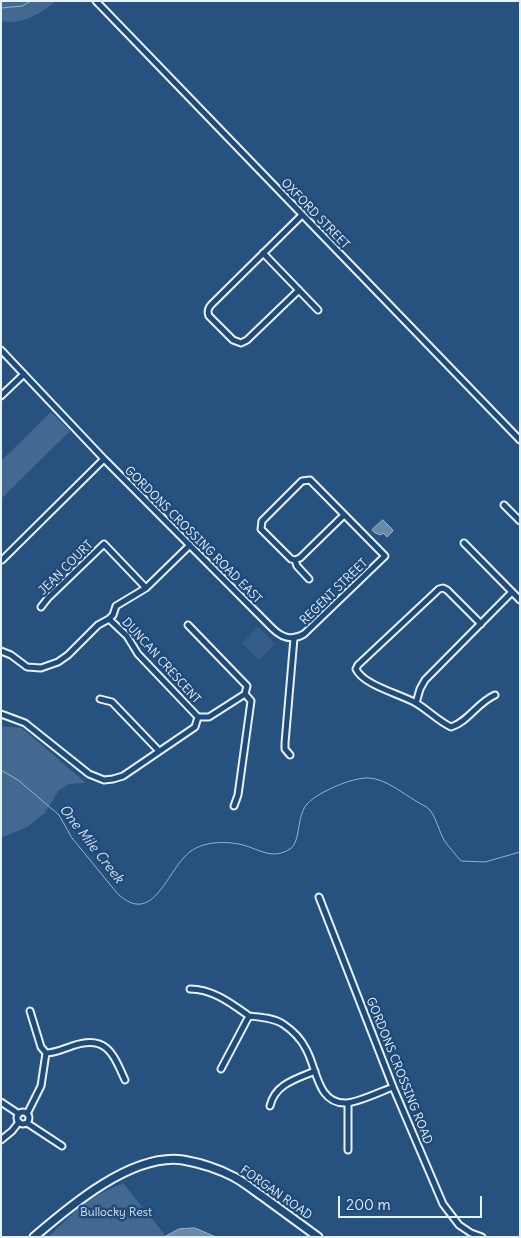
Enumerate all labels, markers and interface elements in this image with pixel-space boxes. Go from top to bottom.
street label: OXFORD STREET [278,176,352,252]
street label: GORDONS CROSSING ROAD EAST [121,463,265,607]
street label: JEAN COURT [36,538,96,598]
street label: REGENT STREET [297,556,371,628]
street label: DUNCAN CRESCENT [119,615,203,707]
water label: One Mile Creek [55,801,127,887]
street label: GORDONS CROSSING ROAD [363,995,435,1147]
street label: FORGAN ROAD [237,1163,315,1223]
scale bar [341,1186,485,1218]
text: 200 m [346,1195,391,1214]
park label: Bullocky Rest [80,1206,152,1220]

